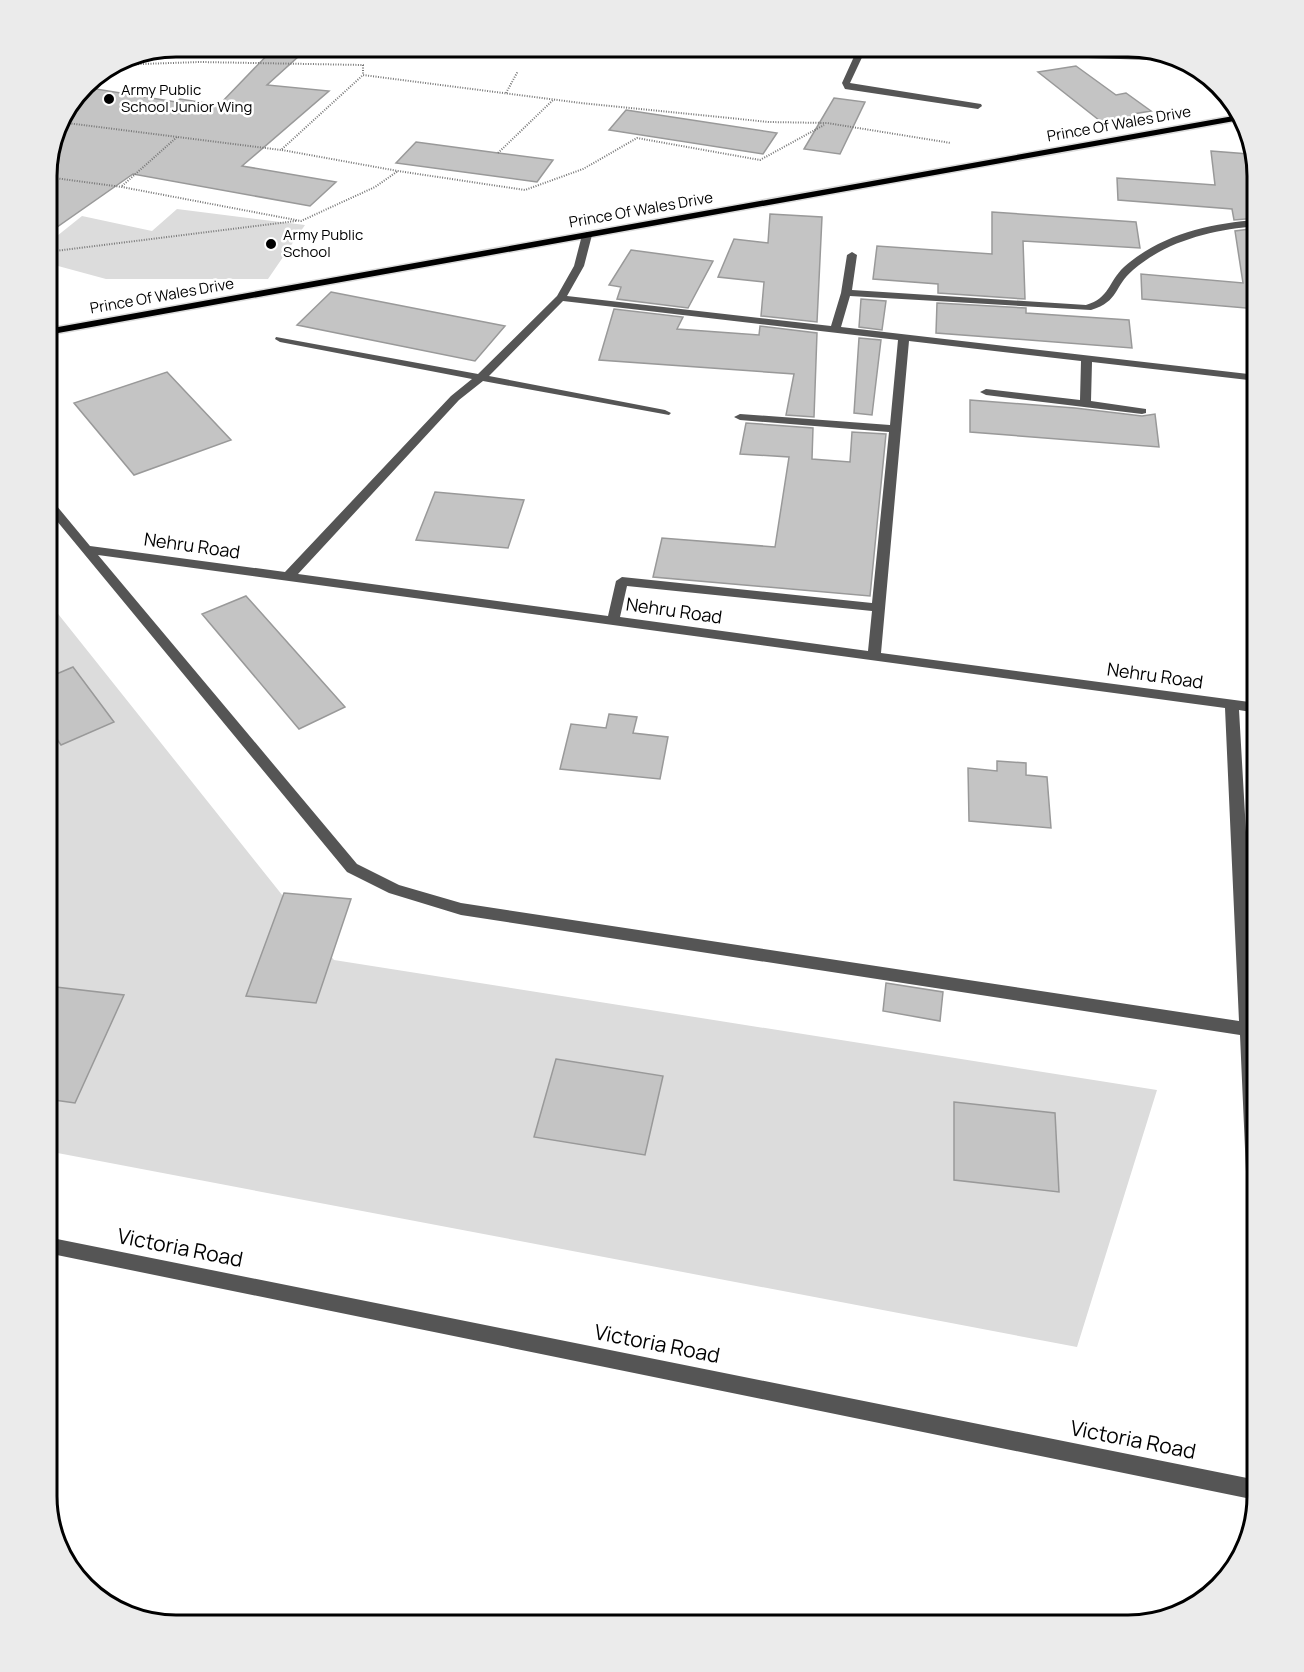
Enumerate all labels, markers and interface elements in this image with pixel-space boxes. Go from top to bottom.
place label: Army Public School Junior Wing [121,79,252,117]
marker: Army Public School Junior Wing [102,92,116,106]
street label: Prince Of Wales Drive [1045,100,1193,147]
street label: Prince Of Wales Drive [567,186,715,233]
place label: Army Public School [283,224,363,262]
marker: Army Public School [264,237,278,251]
street label: Prince Of Wales Drive [88,272,236,319]
street label: Nehru Road [142,526,242,564]
street label: Nehru Road [624,591,724,629]
street label: Nehru Road [1105,656,1205,694]
street label: Victoria Road [115,1221,245,1273]
street label: Victoria Road [592,1317,722,1369]
street label: Victoria Road [1068,1413,1198,1465]

